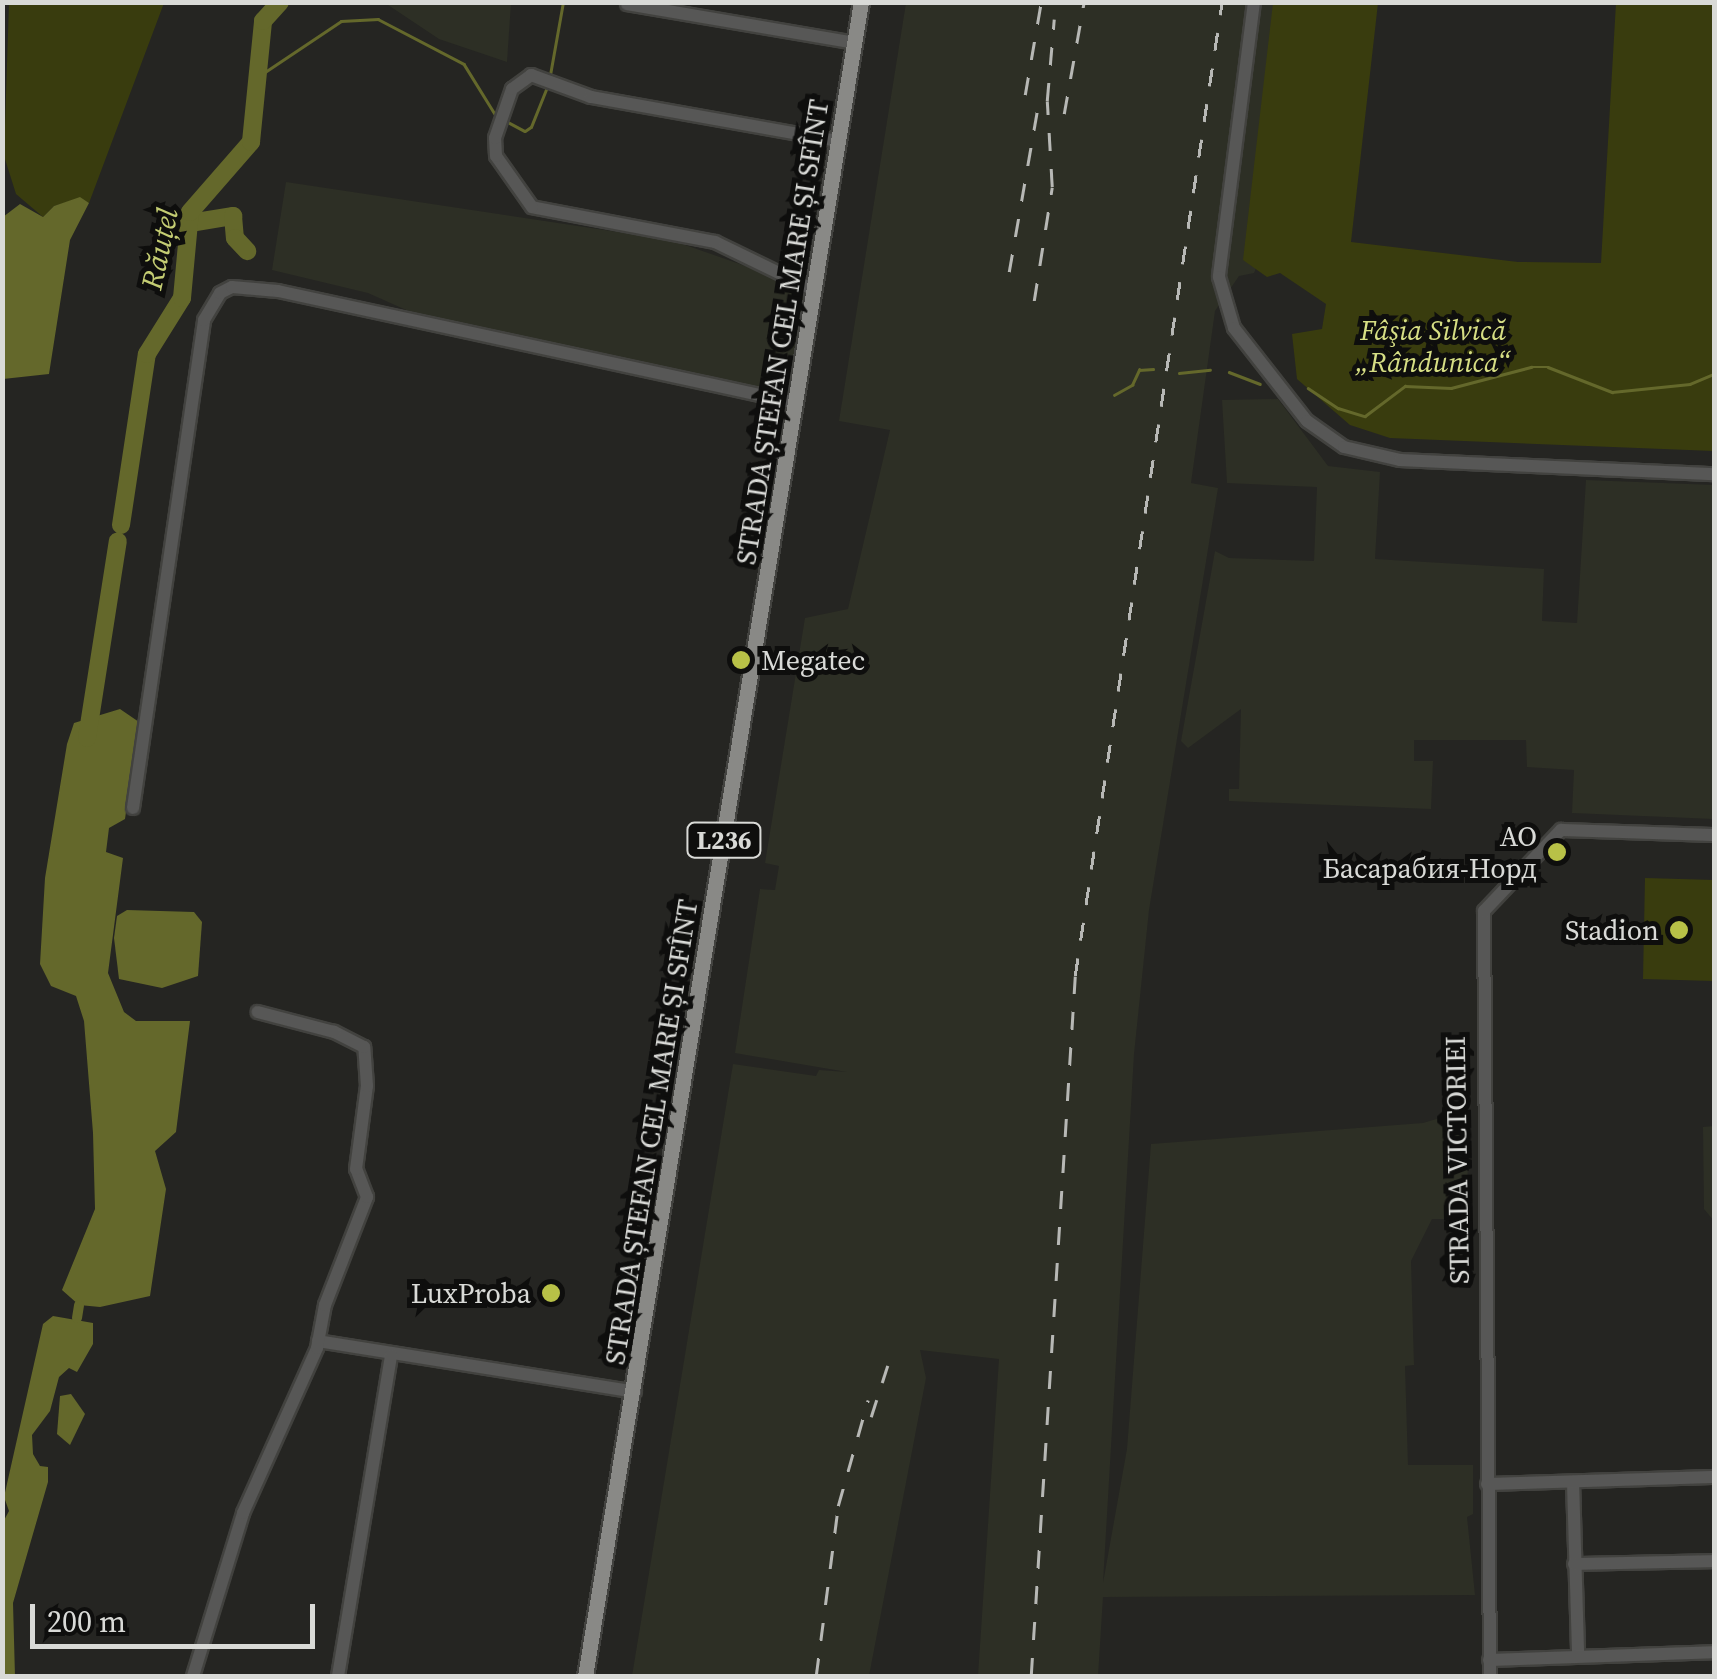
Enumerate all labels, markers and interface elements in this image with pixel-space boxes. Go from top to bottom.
street label: STRADA ȘTEFAN CEL MARE ȘI SFÎNT [729,97,835,567]
water label: Răuțel [134,205,186,293]
park label: Fâşia Silvică „Rândunica“ [1356,313,1510,379]
place label: Megatec [761,643,865,677]
marker: Megatec [730,649,752,671]
place label: АО Басарабия-Норд [1322,819,1537,885]
road number: L236 [684,820,764,860]
marker: АО Басарабия-Норд [1546,841,1568,863]
street label: STRADA ȘTEFAN CEL MARE ȘI SFÎNT [598,897,704,1367]
place label: Stadion [1565,913,1659,947]
marker: Stadion [1668,919,1690,941]
street label: STRADA VICTORIEI [1438,1035,1476,1285]
place label: LuxProba [411,1276,531,1310]
marker: LuxProba [540,1282,562,1304]
scale bar [35,1584,320,1646]
text: 200 m [47,1601,126,1642]

